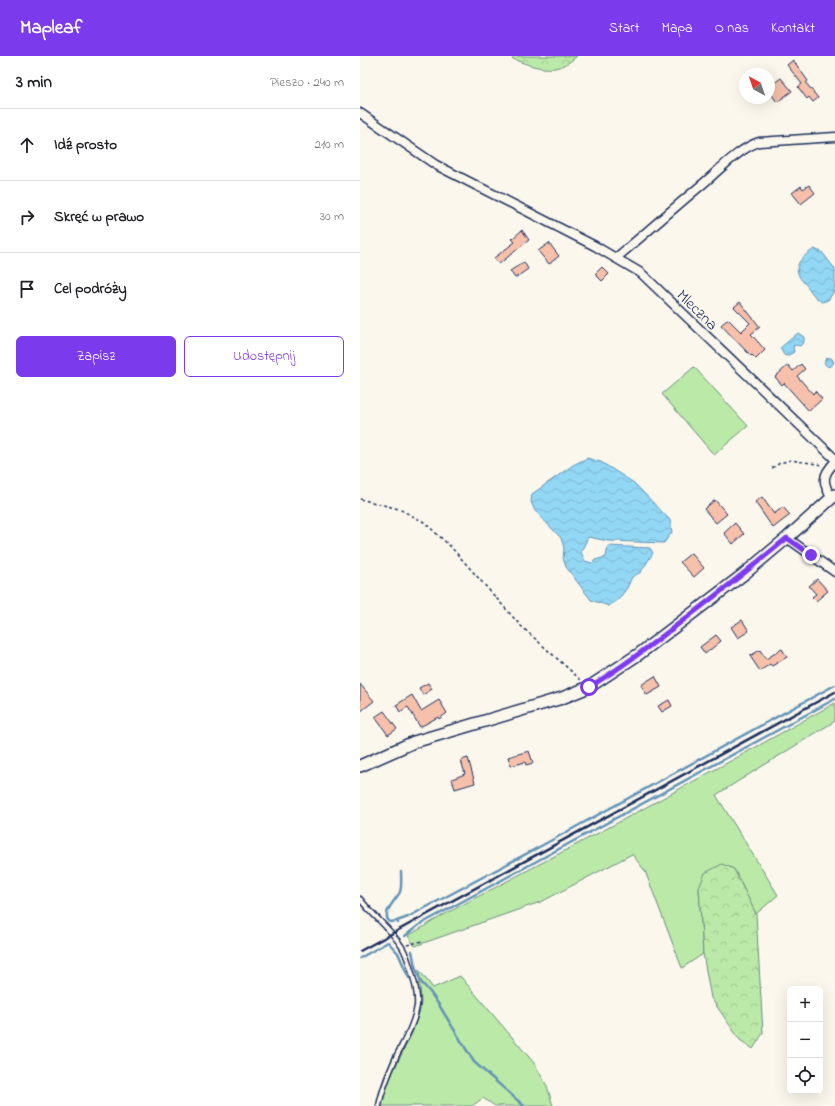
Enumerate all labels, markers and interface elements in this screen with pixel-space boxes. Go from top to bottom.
text: Mapleaf [20,15,82,42]
text: Start [609,18,639,39]
text: Mapa [661,18,693,39]
text: O nas [715,18,749,39]
text: Kontakt [771,18,815,39]
north arrow [739,68,775,104]
text: 3 min [16,70,52,95]
text: Pieszo · 240 m [270,73,344,92]
icon: ahead [16,134,38,156]
text: Idź prosto [54,134,117,156]
text: 210 m [314,135,344,154]
icon: right [16,206,38,228]
text: Skręć w prawo [54,206,144,228]
text: 30 m [320,207,344,226]
icon: arrive [16,278,38,300]
text: Cel podróży [54,278,127,300]
street label: Mleczna [670,284,723,336]
button: Zapisz [16,336,176,377]
button: Udostępnij [184,336,344,377]
route end [802,546,820,564]
route start [580,678,598,696]
map controls [787,986,823,1094]
button: + [787,986,823,1022]
button: − [787,1022,823,1058]
button: locate [787,1058,823,1094]

